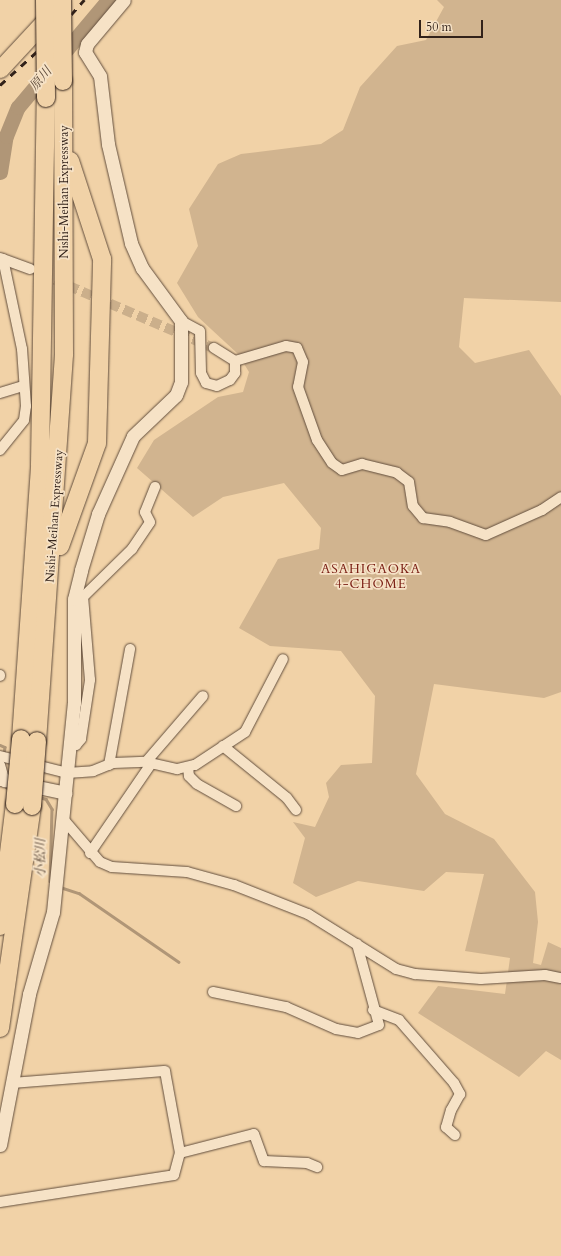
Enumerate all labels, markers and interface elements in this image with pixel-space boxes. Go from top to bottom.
scale bar [421,12,485,38]
text: 50 m [426,19,452,35]
water label: 原川 [27,64,55,94]
street label: Nishi-Meihan Expressway [58,125,72,259]
street label: Nishi-Meihan Expressway [43,449,67,583]
district label: ASAHIGAOKA 4-CHOME [321,562,421,593]
water label: 小松川 [33,839,49,877]

